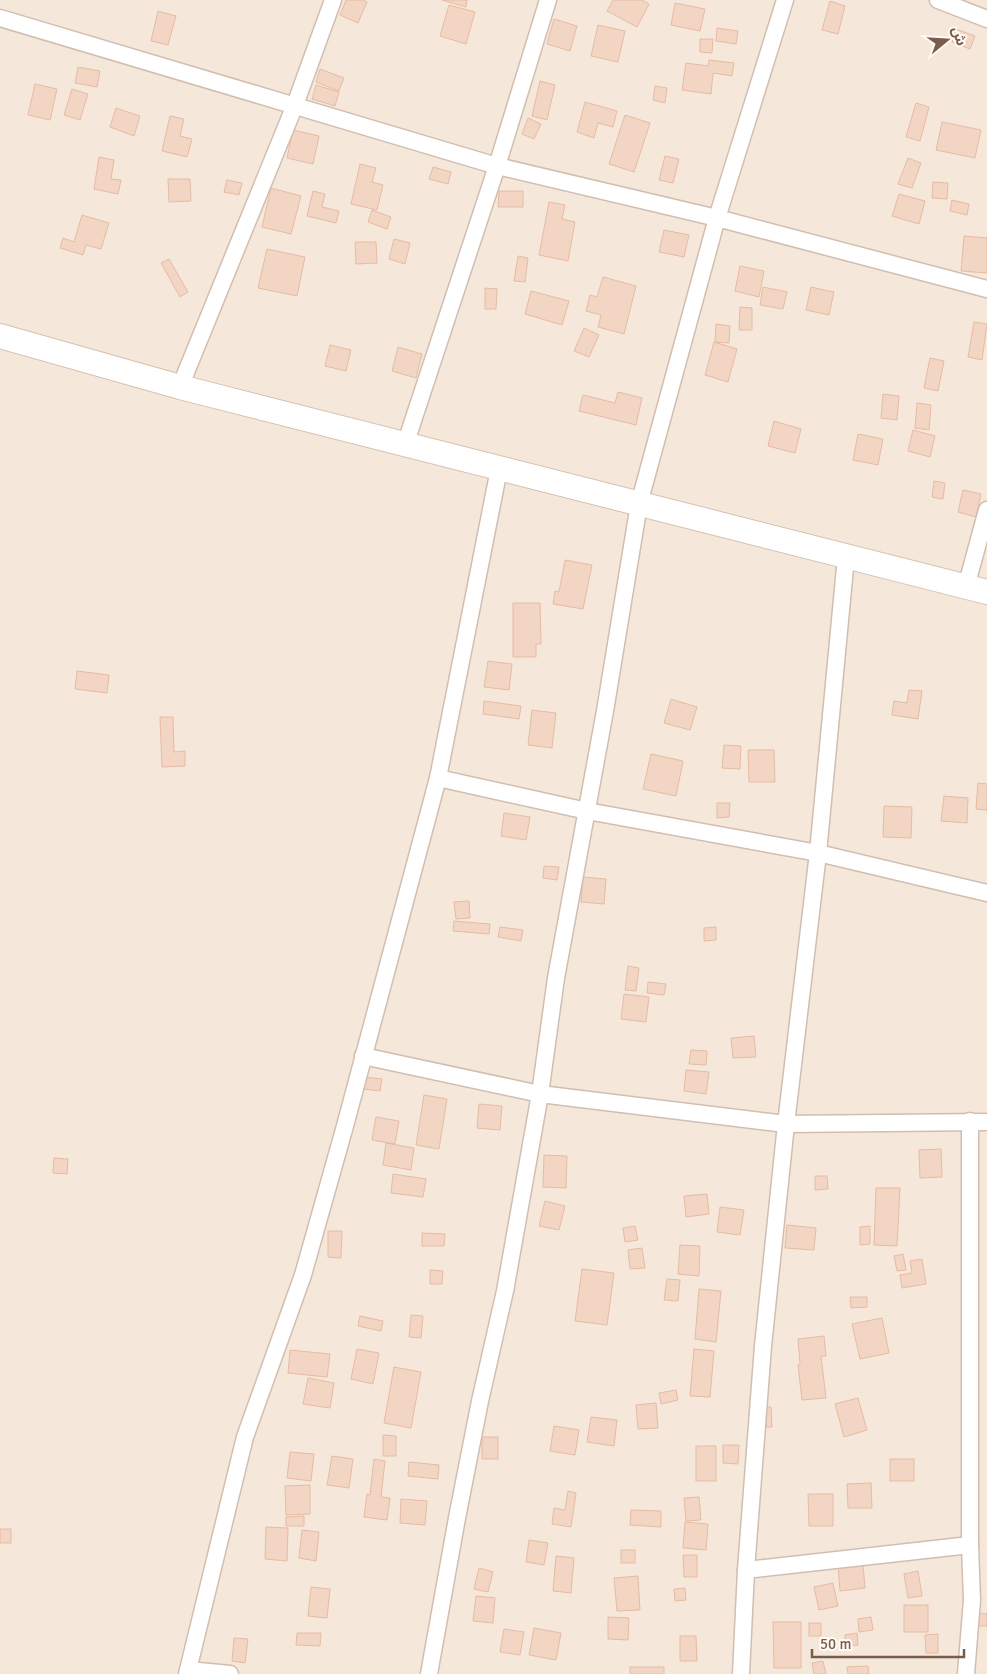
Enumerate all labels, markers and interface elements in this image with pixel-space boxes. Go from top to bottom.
north arrow [922,15,972,65]
text: ش [948,24,970,48]
scale bar [812,1626,964,1658]
text: 50 m [820,1635,851,1653]

